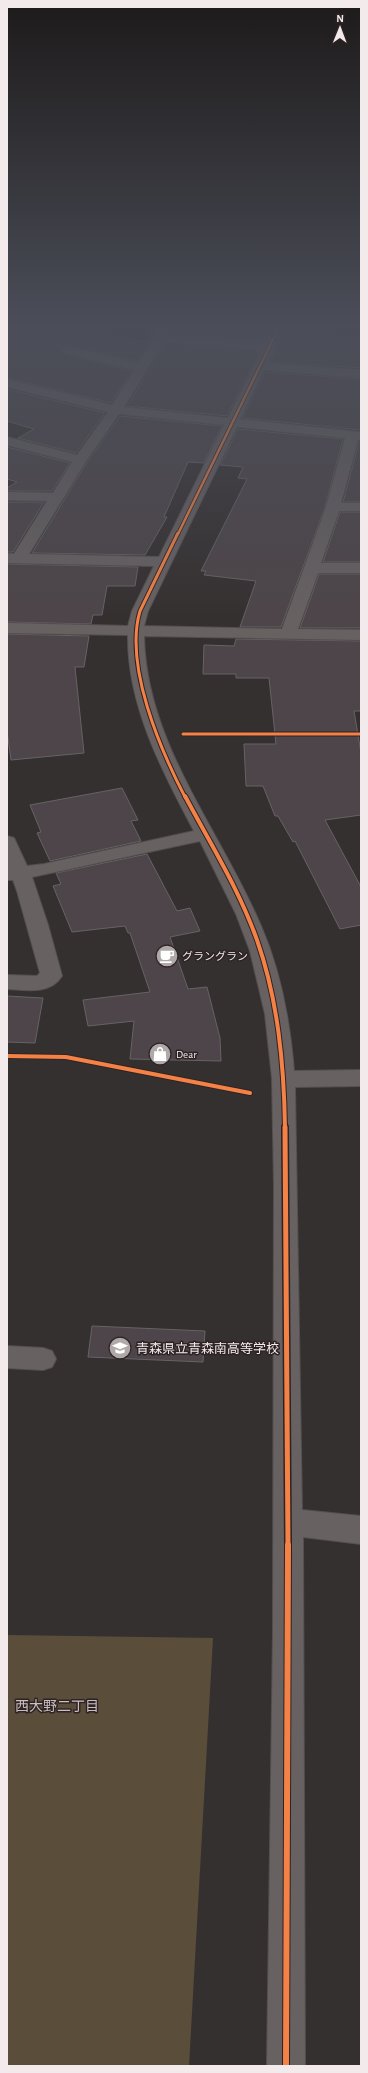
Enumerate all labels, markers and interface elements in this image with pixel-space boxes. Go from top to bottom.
north arrow [320,8,360,48]
text: N [336,13,344,24]
cafe icon: グラングラン [154,943,180,969]
place label: グラングラン [182,950,248,962]
shop icon: Dear [147,1041,173,1067]
place label: Dear [176,1049,197,1060]
school or university icon: 青森県立青森南高等学校 [107,1335,133,1361]
place label: 青森県立青森南高等学校 [136,1341,279,1356]
district label: 西大野二丁目 [15,1699,99,1714]

